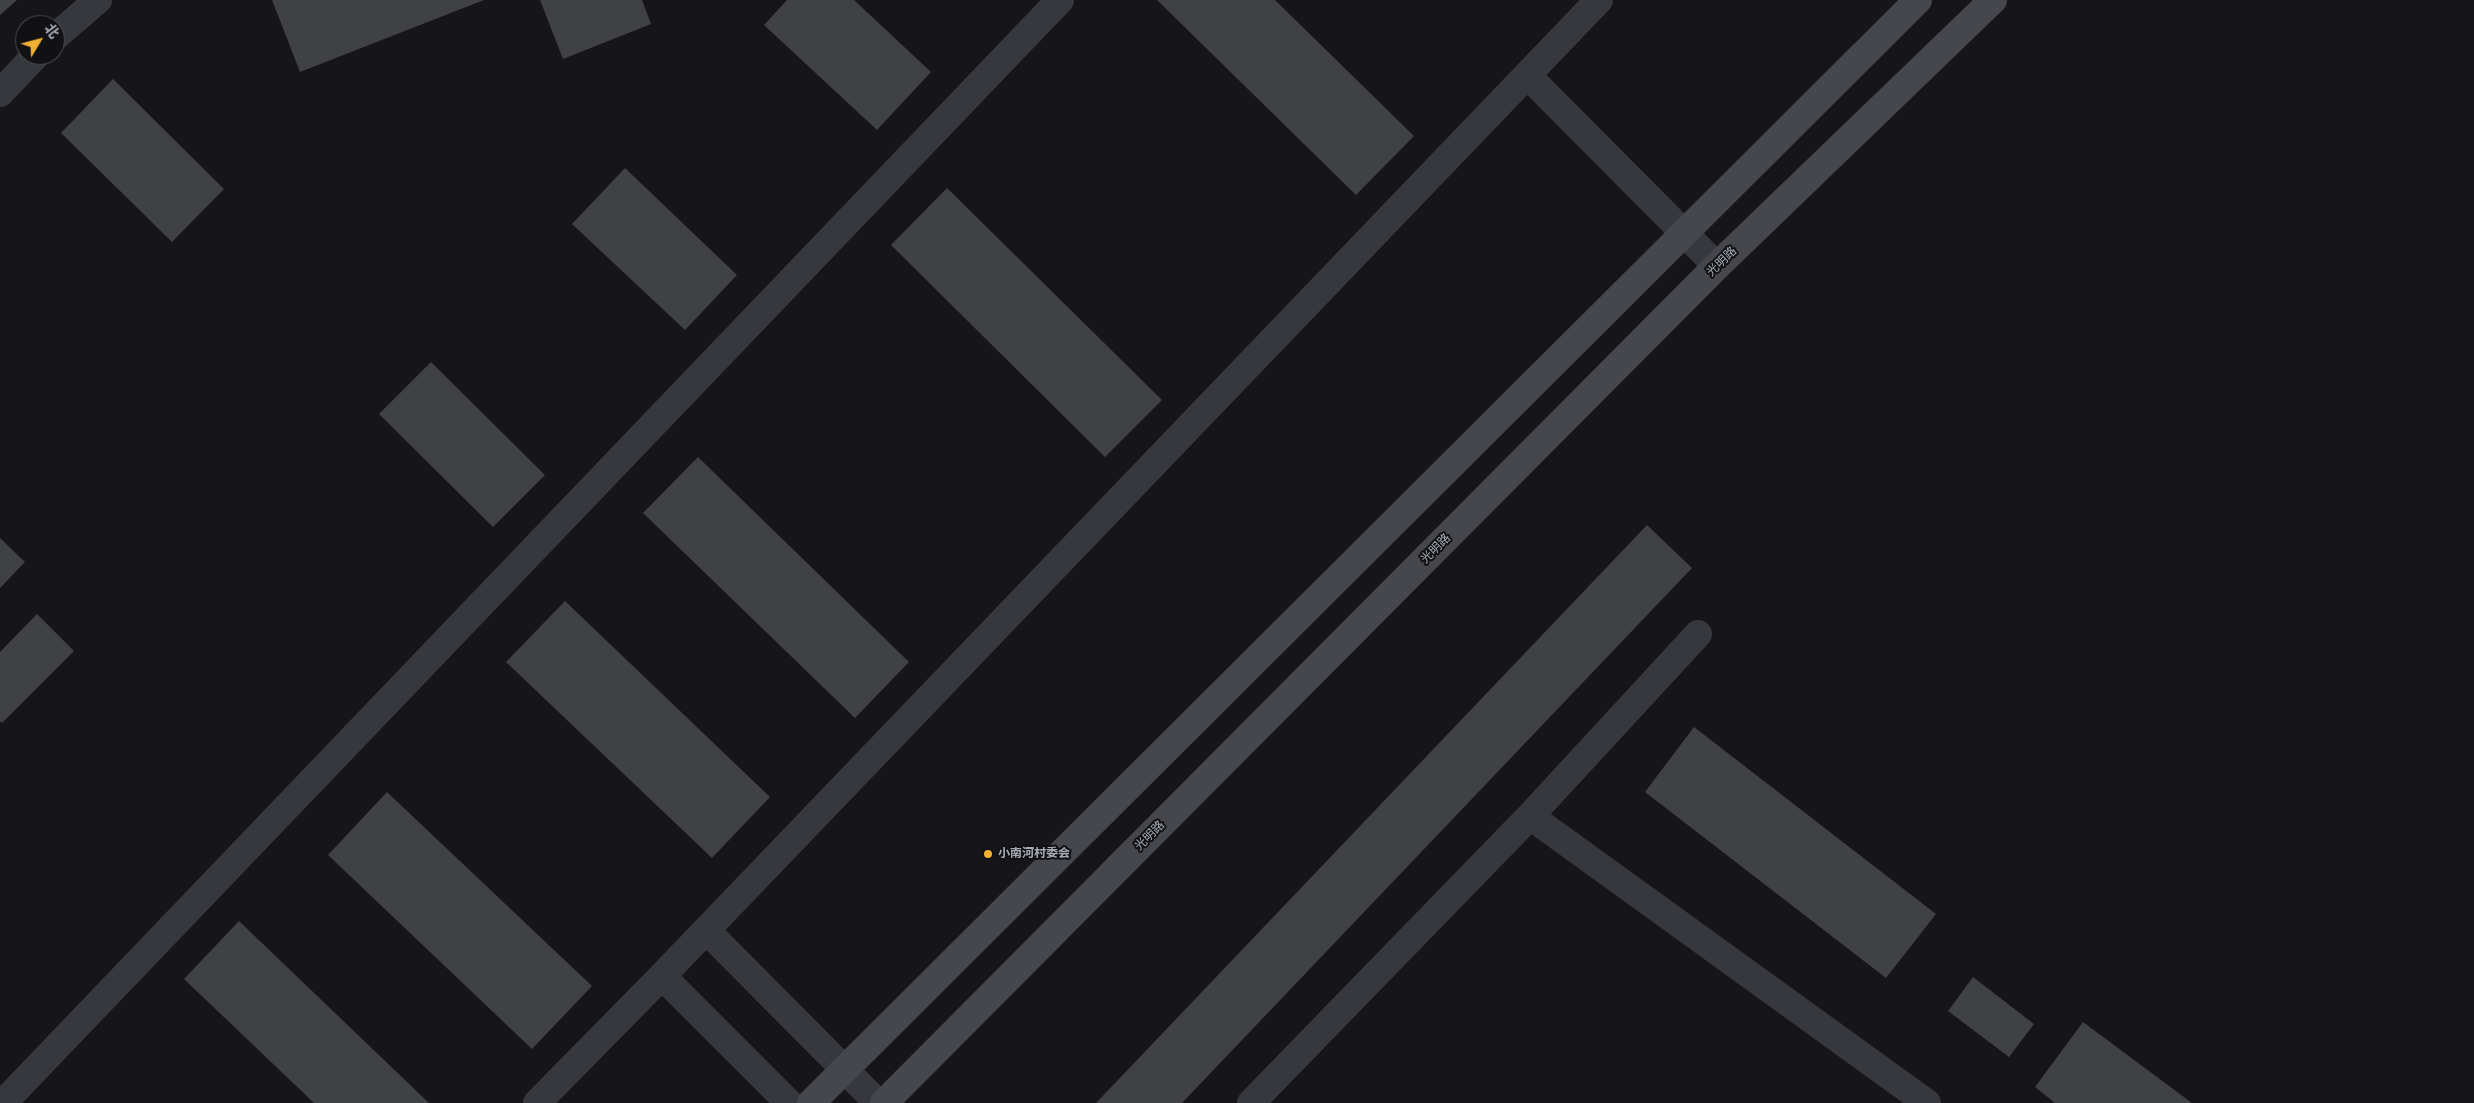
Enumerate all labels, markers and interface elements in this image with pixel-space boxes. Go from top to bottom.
north arrow [15,15,65,65]
text: 北 [41,21,63,42]
street label: 光明路 [1704,244,1740,280]
street label: 光明路 [1418,531,1454,567]
street label: 光明路 [1132,818,1168,854]
place label: 小南河村委会 [998,847,1070,861]
marker: 小南河村委会 [982,848,994,860]

